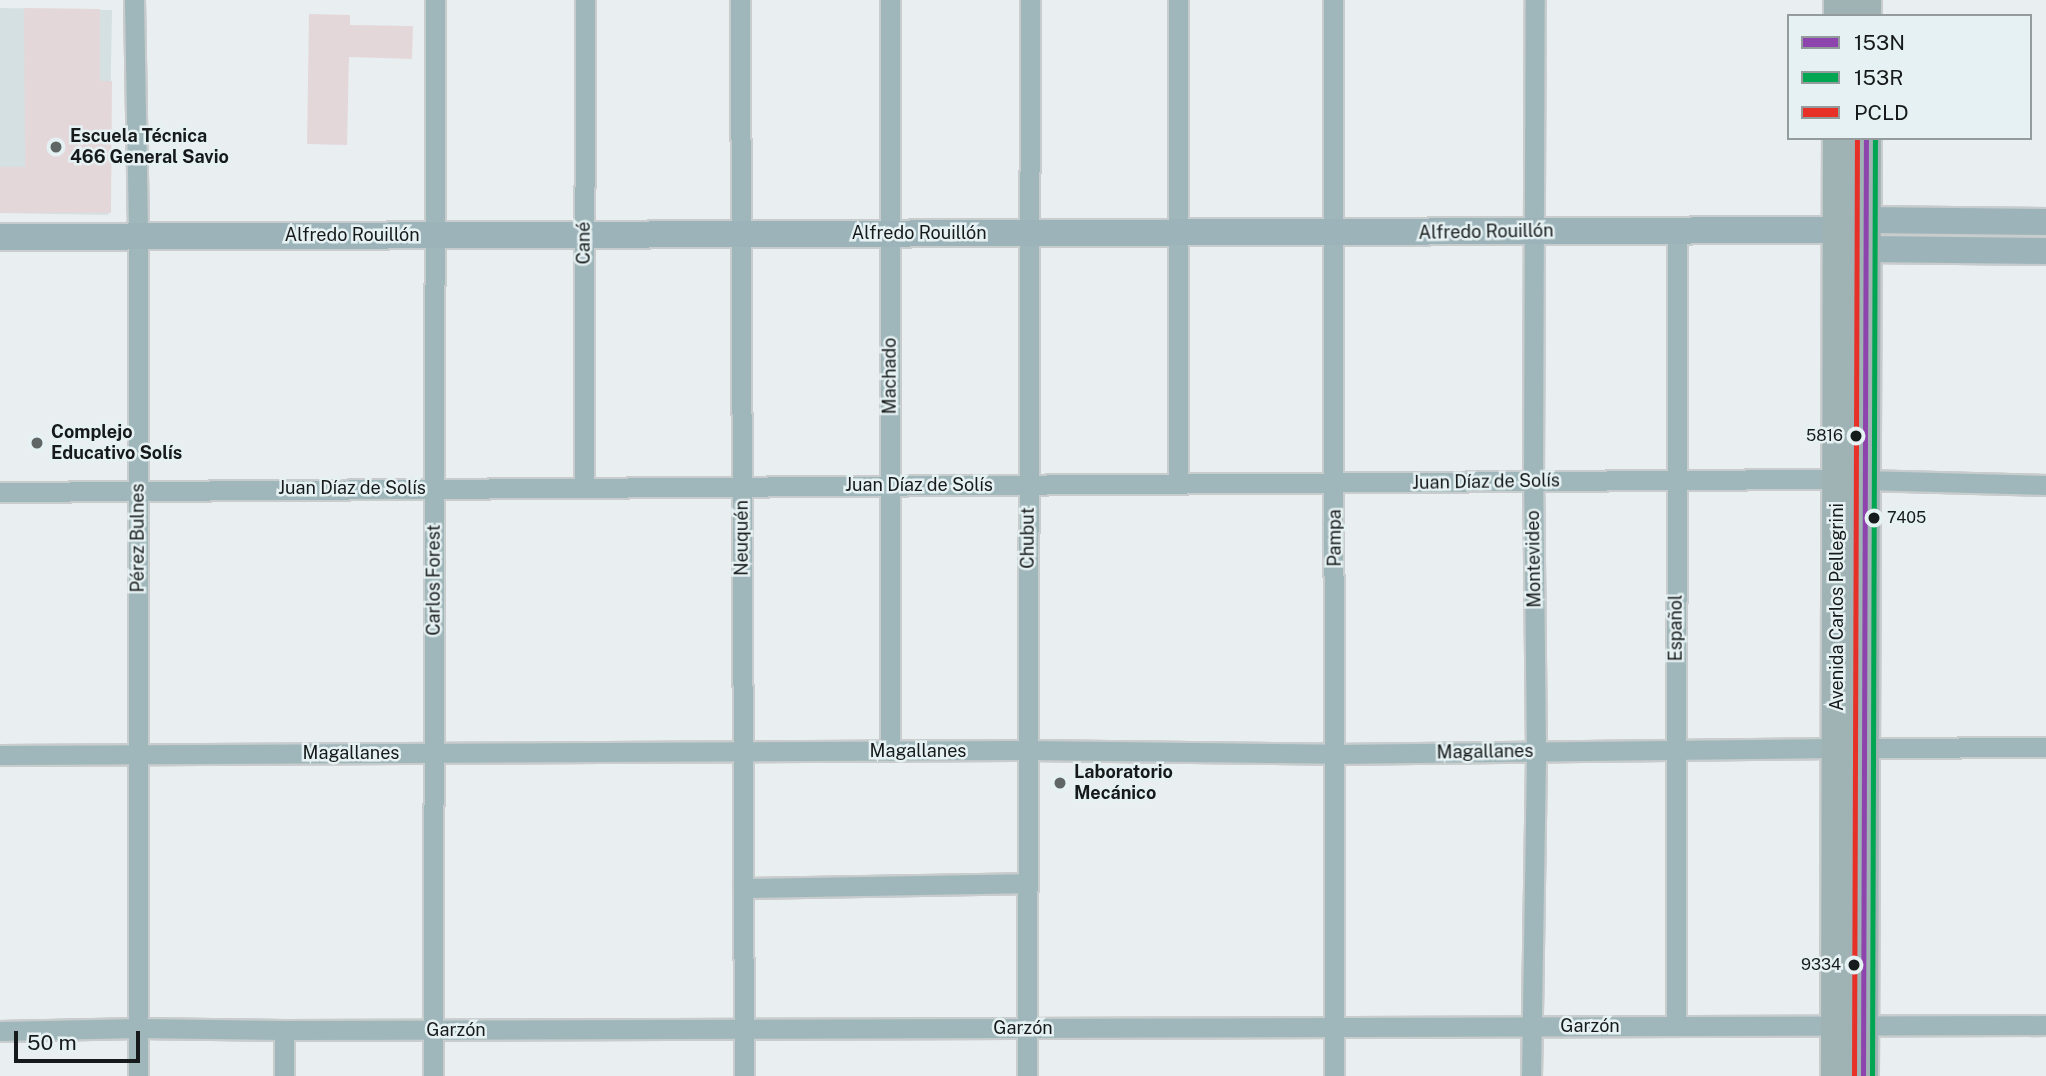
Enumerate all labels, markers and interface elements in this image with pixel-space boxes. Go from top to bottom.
legend [1787,14,2032,140]
text: 153N [1854,30,1905,55]
text: 153R [1854,65,1903,90]
text: PCLD [1854,100,1909,125]
place label: Escuela Técnica 466 General Savio [70,126,229,168]
marker: Escuela Técnica 466 General Savio [48,139,64,155]
street label: Alfredo Rouillón [1418,220,1554,244]
street label: Cané [573,222,595,264]
street label: Alfredo Rouillón [851,222,987,244]
street label: Alfredo Rouillón [284,224,420,246]
street label: Machado [879,338,901,414]
place label: Complejo Educativo Solís [51,422,182,464]
place label: 5816 [1806,426,1843,446]
marker: 5816 [1849,429,1863,443]
marker: Complejo Educativo Solís [29,435,45,451]
street label: Juan Díaz de Solís [1412,470,1560,494]
street label: Juan Díaz de Solís [845,474,993,496]
street label: Juan Díaz de Solís [278,477,426,499]
street label: Pérez Bulnes [127,483,149,593]
street label: Neuquén [731,500,753,576]
street label: Avenida Carlos Pellegrini [1826,503,1848,711]
street label: Chubut [1017,507,1039,569]
place label: 7405 [1887,508,1926,528]
street label: Pampa [1324,509,1346,567]
street label: Montevideo [1522,510,1546,608]
marker: 7405 [1867,511,1881,525]
street label: Carlos Forest [423,524,445,636]
street label: Español [1665,595,1687,661]
street label: Magallanes [870,740,966,762]
street label: Magallanes [1436,740,1534,764]
street label: Magallanes [303,742,399,764]
place label: Laboratorio Mecánico [1074,762,1173,804]
marker: Laboratorio Mecánico [1052,775,1068,791]
place label: 9334 [1801,955,1841,975]
marker: 9334 [1847,958,1861,972]
street label: Garzón [1560,1015,1620,1037]
scale bar [18,1016,144,1060]
street label: Garzón [993,1017,1053,1039]
street label: Garzón [426,1019,486,1041]
text: 50 m [27,1030,77,1055]

